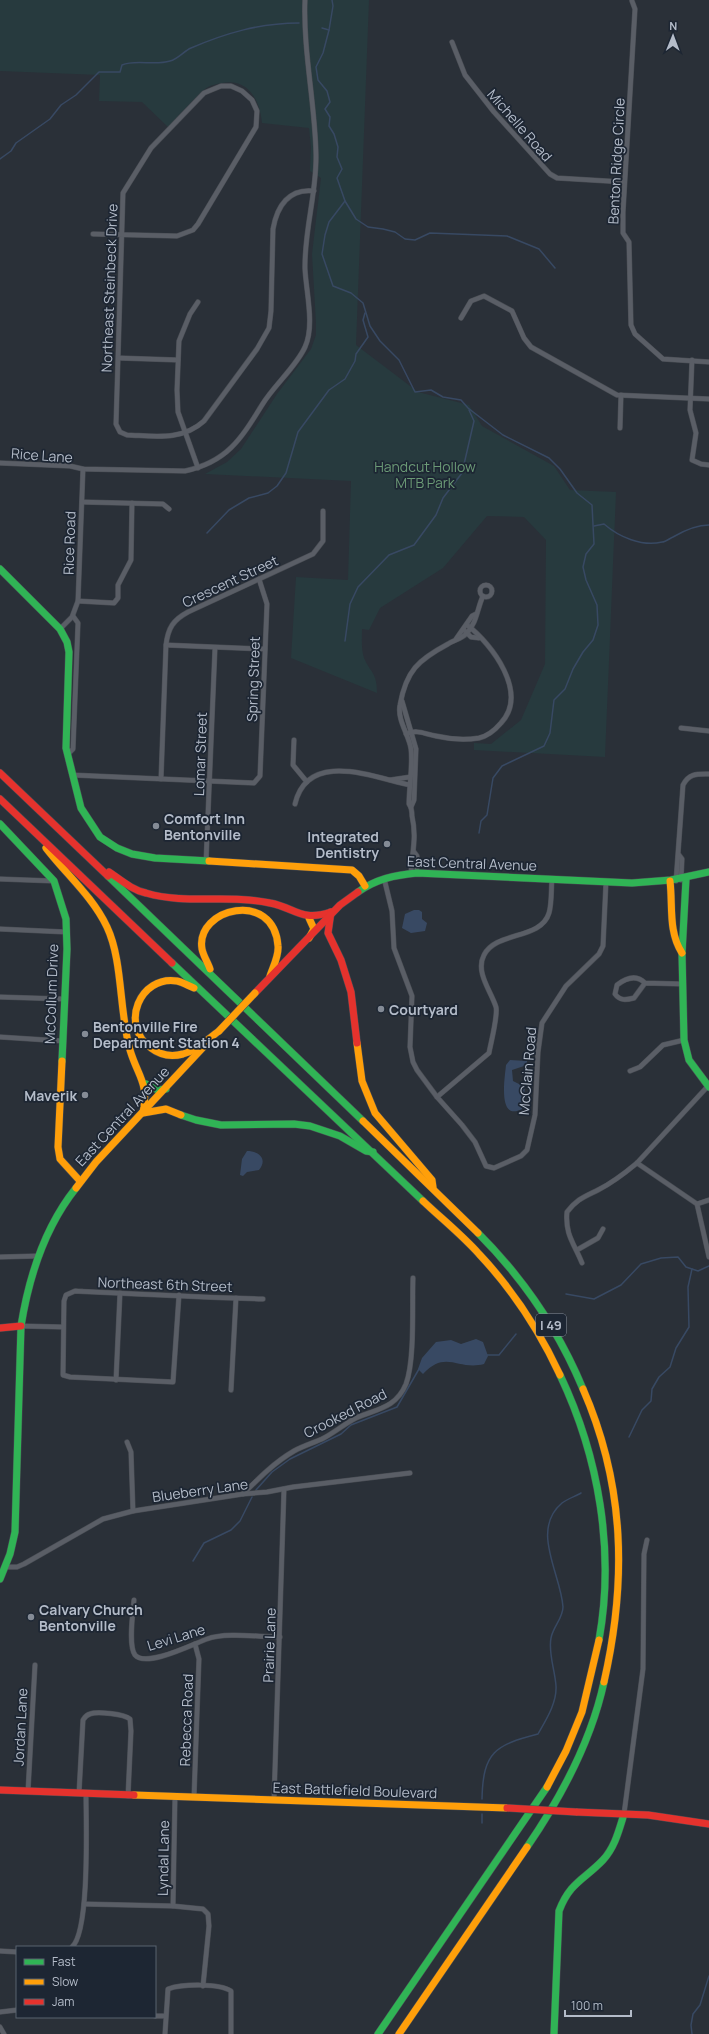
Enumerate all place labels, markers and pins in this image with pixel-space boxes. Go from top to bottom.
place label: Comfort Inn Bentonville [164,809,245,844]
marker: Comfort Inn Bentonville [151,821,161,831]
place label: Integrated Dentistry [307,827,379,862]
marker: Integrated Dentistry [382,839,392,849]
place label: Courtyard [389,1000,458,1019]
marker: Courtyard [376,1004,386,1014]
place label: Bentonville Fire Department Station 4 [93,1017,240,1052]
marker: Bentonville Fire Department Station 4 [80,1029,90,1039]
place label: Maverik [24,1086,77,1105]
marker: Maverik [80,1090,90,1100]
place label: Calvary Church Bentonville [39,1600,143,1635]
marker: Calvary Church Bentonville [26,1612,36,1622]

